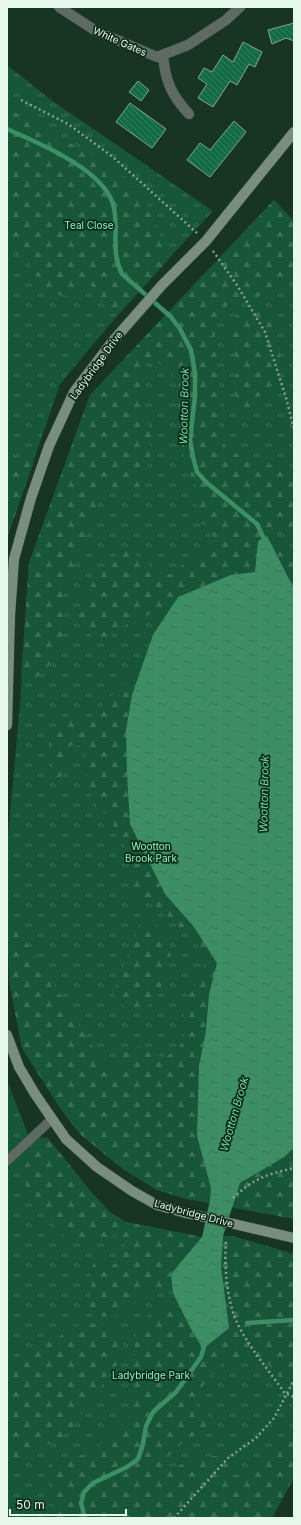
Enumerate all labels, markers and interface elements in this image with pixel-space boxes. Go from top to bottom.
street label: White Gates [91,24,149,58]
park label: Teal Close [64,219,114,231]
street label: Ladybridge Drive [67,328,125,401]
water label: Wootton Brook [176,366,192,445]
water label: Wootton Brook [256,754,272,833]
park label: Wootton Brook Park [125,840,177,864]
water label: Wootton Brook [217,1074,252,1153]
street label: Ladybridge Drive [153,1197,235,1229]
park label: Ladybridge Park [112,1369,190,1381]
scale bar [10,1491,126,1517]
text: 50 m [16,1497,45,1512]

